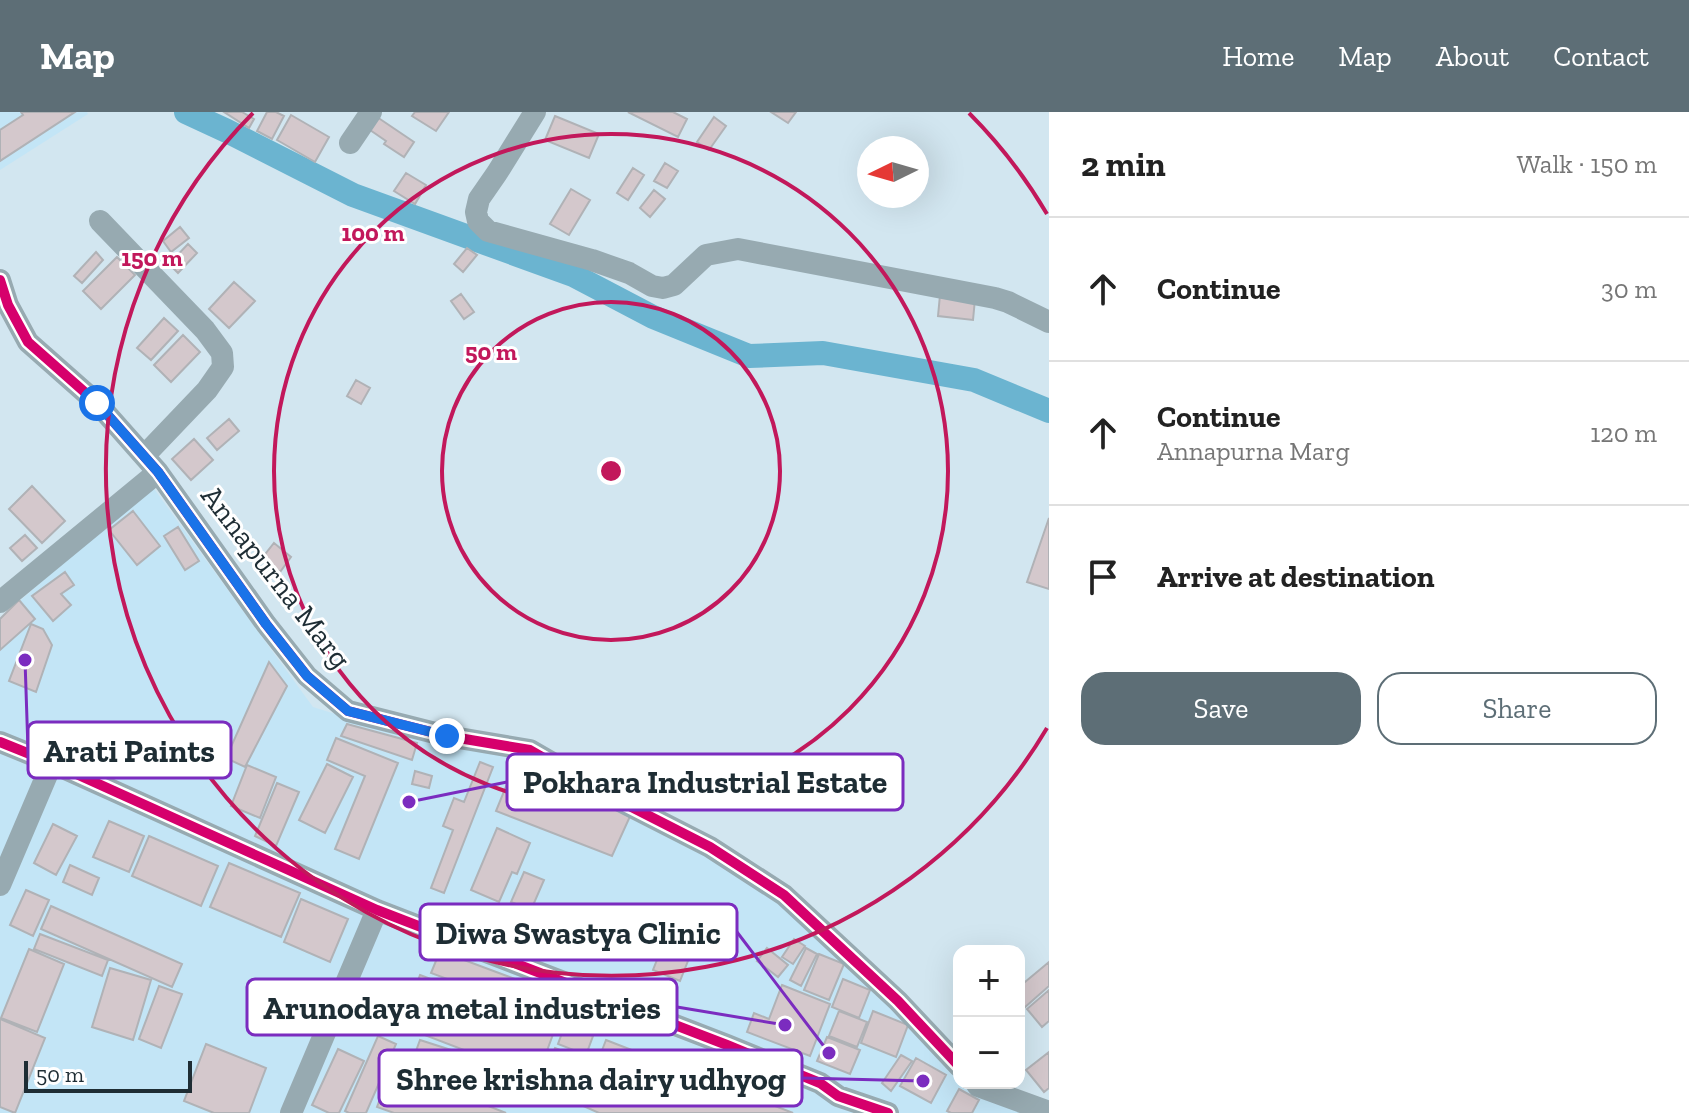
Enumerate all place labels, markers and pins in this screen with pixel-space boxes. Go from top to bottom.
centre of rings [597,457,625,485]
callout: Arati Paints [28,722,231,778]
callout: Pokhara Industrial Estate [507,754,903,810]
callout: Diwa Swastya Clinic [420,904,737,960]
callout: Arunodaya metal industries [247,979,677,1035]
callout: Shree krishna dairy udhyog [379,1050,802,1106]

